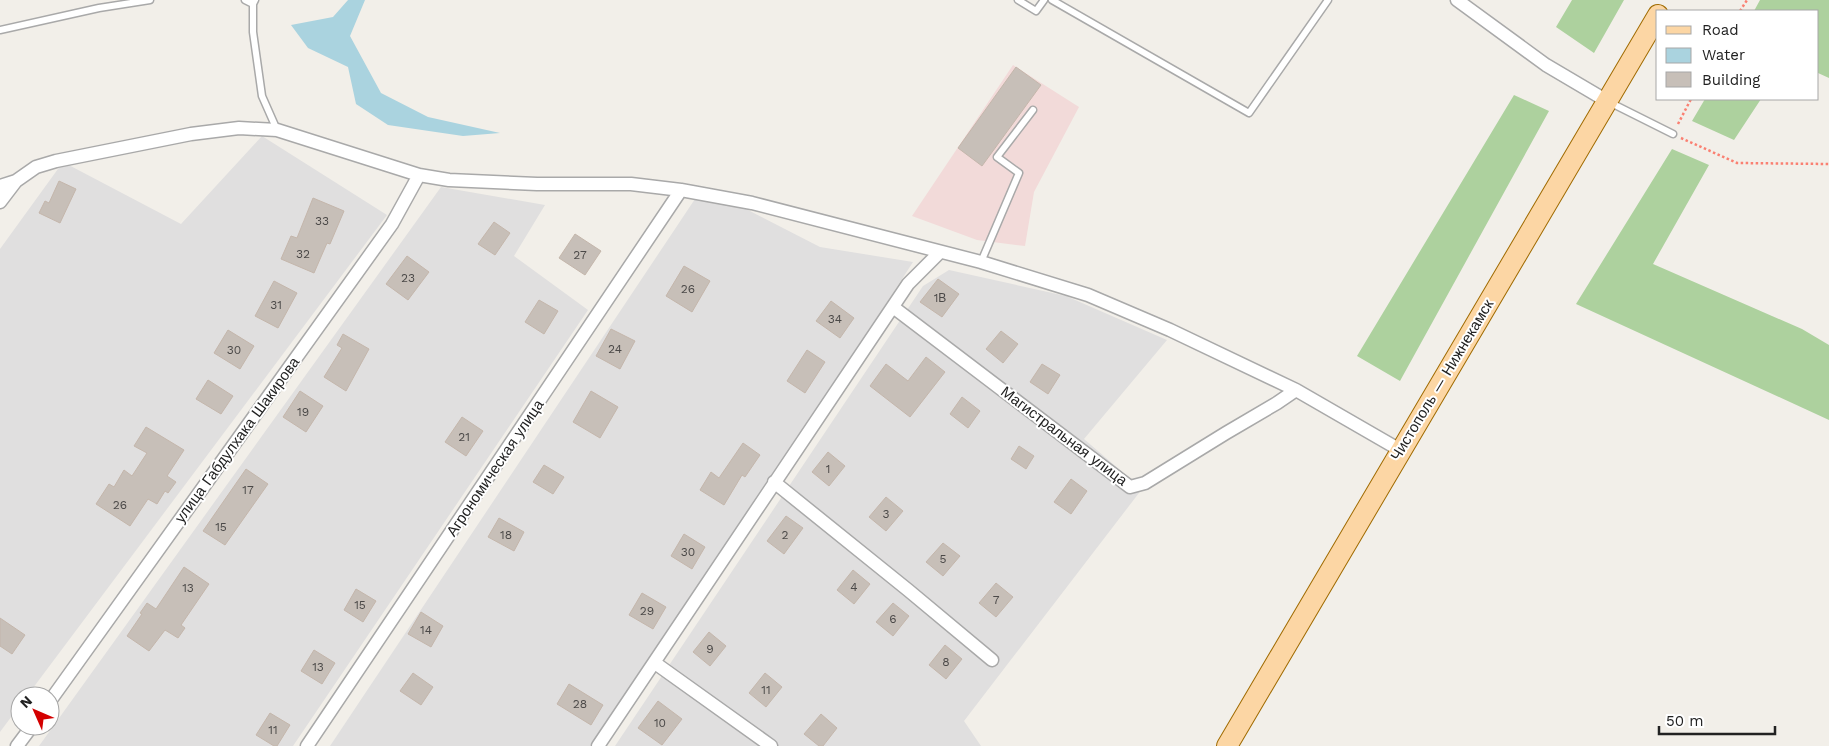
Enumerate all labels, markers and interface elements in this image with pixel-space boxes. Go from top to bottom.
legend [1656,10,1819,100]
text: Road [1702,21,1739,39]
text: Water [1702,46,1745,64]
text: Building [1702,71,1760,89]
house number: 33 [315,214,329,228]
house number: 32 [296,247,310,261]
house number: 27 [573,248,587,262]
house number: 23 [401,271,415,285]
house number: 26 [681,282,695,296]
house number: 1В [934,291,946,305]
street label: Чистополь — Нижнекамск [1387,296,1497,464]
house number: 31 [270,298,282,312]
house number: 34 [828,312,842,326]
house number: 24 [608,342,622,356]
house number: 30 [227,343,241,357]
street label: улица Габдулхака Шакирова [171,353,304,526]
street label: Магистральная улица [997,383,1131,490]
street label: Агрономическая улица [443,396,548,540]
house number: 19 [297,405,309,419]
house number: 21 [458,430,470,444]
house number: 1 [826,462,830,476]
house number: 17 [242,483,254,497]
house number: 26 [113,498,127,512]
house number: 3 [883,507,890,521]
house number: 15 [215,520,227,534]
house number: 18 [500,528,512,542]
house number: 2 [782,528,789,542]
house number: 30 [681,545,695,559]
house number: 5 [940,552,947,566]
house number: 4 [850,580,858,594]
house number: 13 [182,581,194,595]
house number: 7 [993,593,1000,607]
house number: 15 [354,598,366,612]
house number: 29 [640,604,654,618]
house number: 6 [889,612,897,626]
house number: 14 [420,623,432,637]
house number: 9 [706,642,714,656]
house number: 8 [942,655,950,669]
house number: 13 [312,660,324,674]
house number: 11 [761,683,771,697]
north arrow [10,686,60,736]
text: N [16,692,35,711]
house number: 28 [573,697,587,711]
scale bar [1659,704,1775,736]
text: 50 m [1666,712,1703,730]
house number: 10 [654,716,666,730]
house number: 11 [268,723,278,737]

